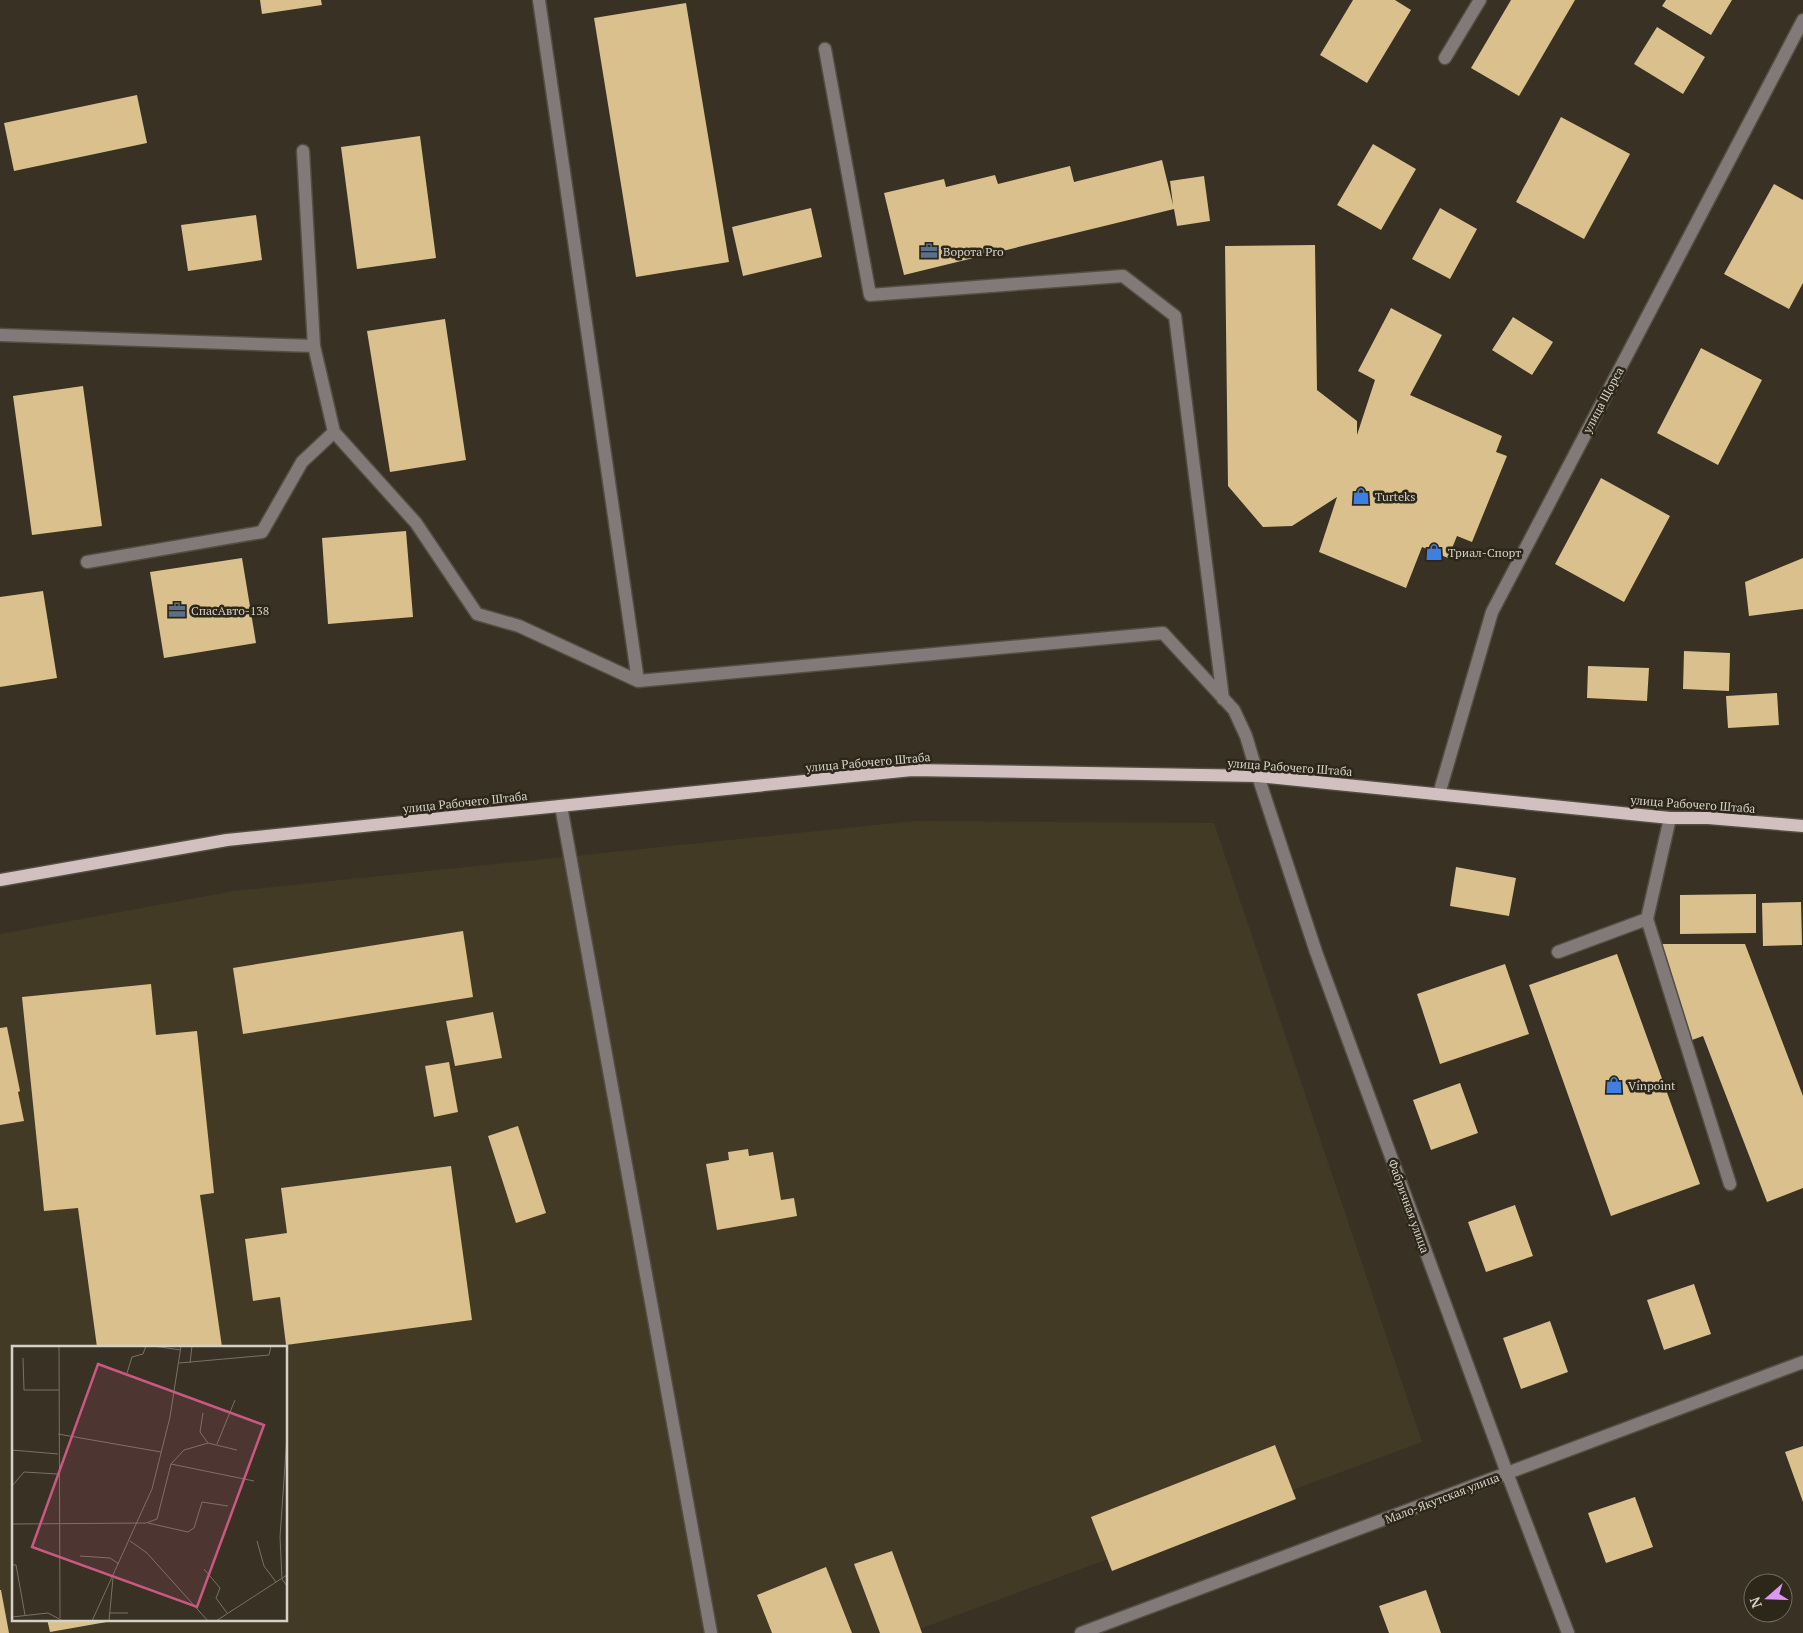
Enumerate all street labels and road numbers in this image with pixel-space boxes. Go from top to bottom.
street label: улица Щорса [1579,364,1627,436]
street label: улица Рабочего Штаба [804,749,931,775]
street label: улица Рабочего Штаба [1226,755,1353,779]
street label: улица Рабочего Штаба [401,788,528,816]
street label: улица Рабочего Штаба [1629,792,1756,816]
street label: Фабричная улица [1385,1157,1433,1255]
street label: Мало-Якутская улица [1383,1469,1501,1527]

